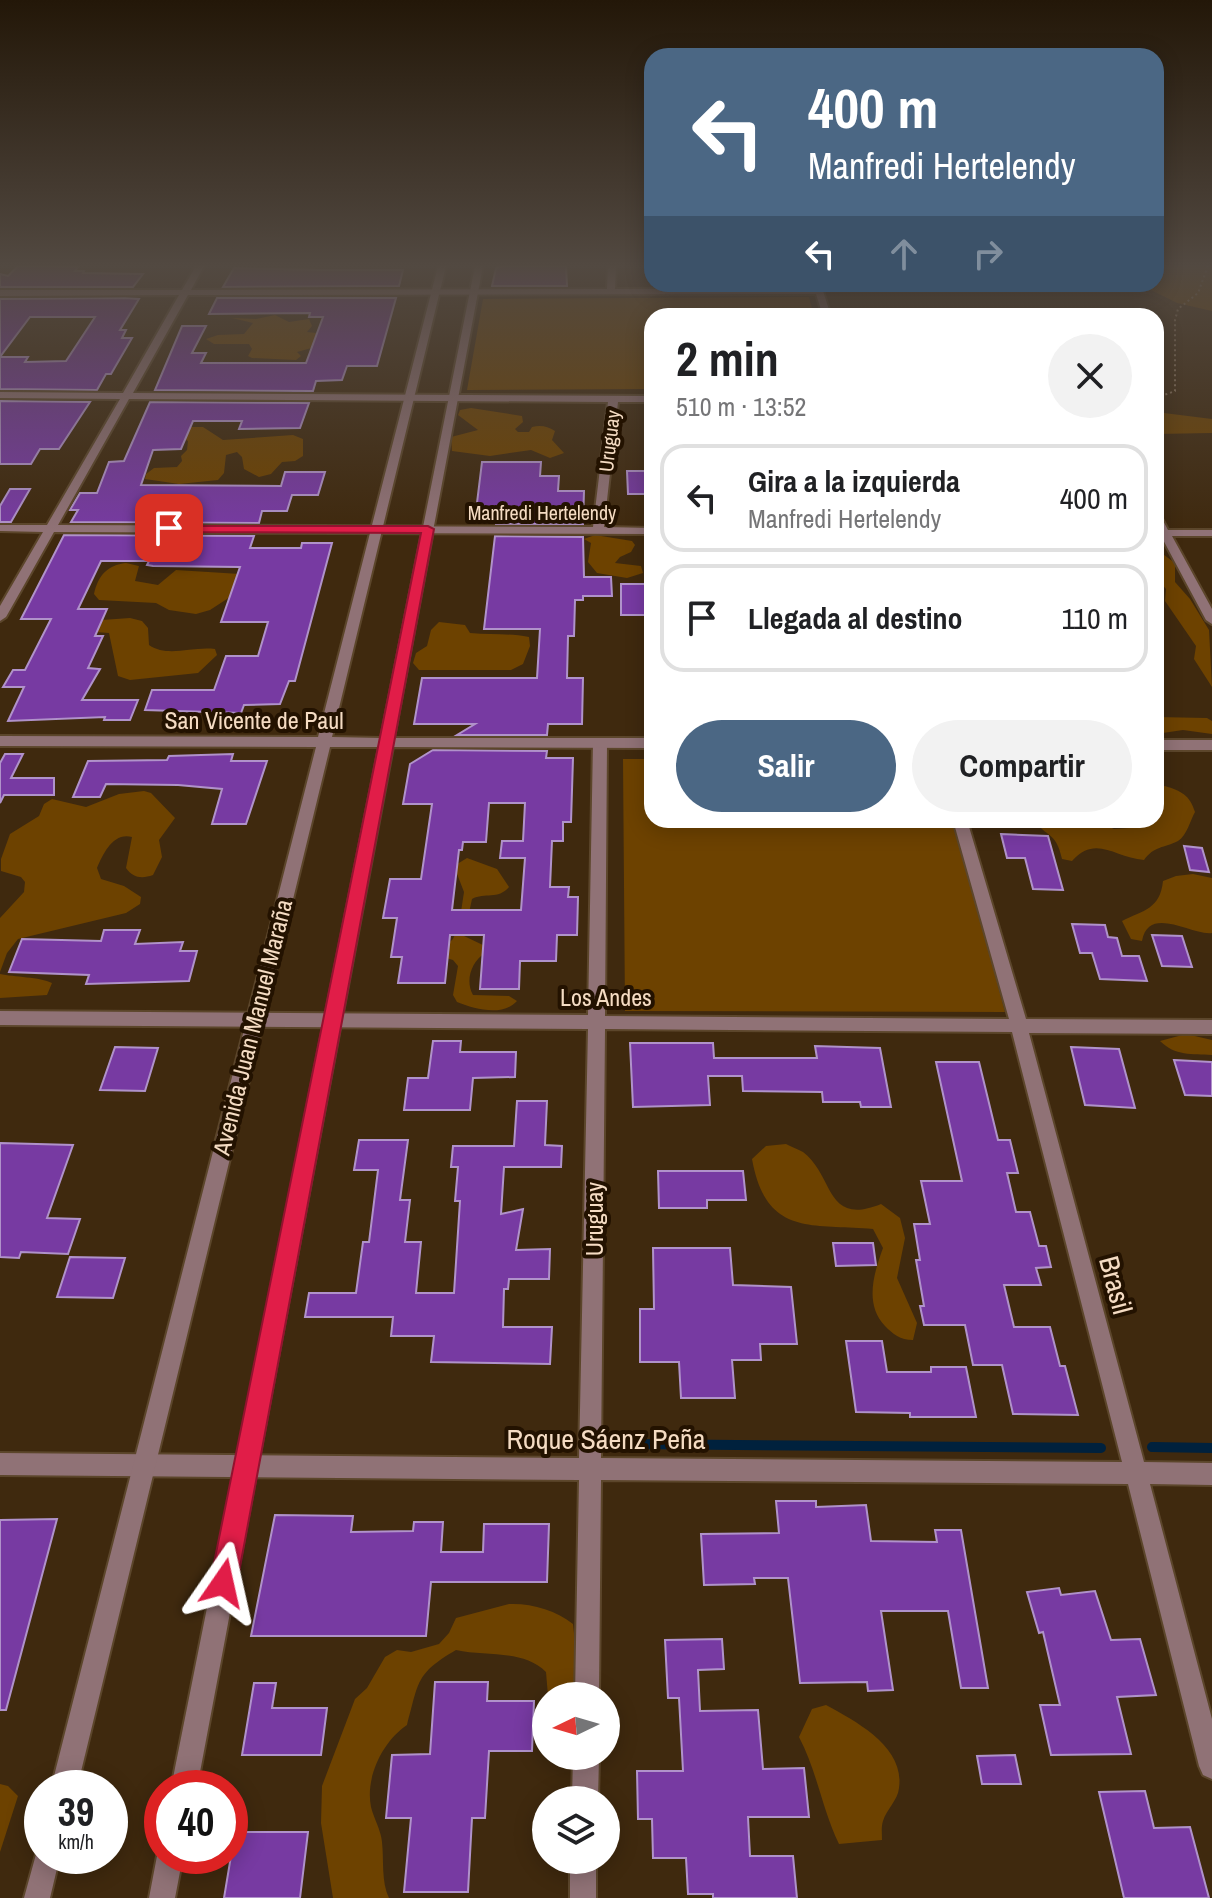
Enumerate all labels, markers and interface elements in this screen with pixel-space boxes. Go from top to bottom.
text: 400 m [808,70,938,145]
icon: left [676,80,780,184]
text: Manfredi Hertelendy [808,142,1075,190]
icon: left [798,232,842,276]
icon: ahead [882,232,926,276]
icon: right [966,232,1010,276]
text: 2 min [676,326,779,391]
button: close [1048,334,1132,418]
text: 510 m · 13:52 [676,389,806,424]
street label: Uruguay [592,408,626,473]
text: Gira a la izquierda [748,461,960,501]
icon: left [680,476,724,520]
text: 400 m [1060,478,1128,518]
pin [135,494,203,562]
street label: Manfredi Hertelendy [468,499,617,526]
text: Manfredi Hertelendy [748,501,941,536]
icon: arrive [147,506,191,550]
icon: arrive [680,596,724,640]
text: Llegada al destino [748,598,963,638]
text: 110 m [1061,598,1128,638]
street label: San Vicente de Paul [164,704,344,736]
button: Salir [676,720,896,812]
button: Compartir [912,720,1132,812]
street label: Avenida Juan Manuel Maraña [205,896,299,1159]
street label: Los Andes [560,981,652,1013]
street label: Uruguay [578,1182,610,1256]
street label: Brasil [1090,1252,1142,1318]
street label: Roque Sáenz Peña [506,1420,706,1458]
position arrow [181,1541,265,1625]
north arrow [532,1682,620,1770]
map controls [532,1682,620,1874]
speed limit sign: 40 [144,1770,248,1874]
text: 39 [58,1785,94,1838]
button: layers [532,1786,620,1874]
text: km/h [58,1828,94,1855]

